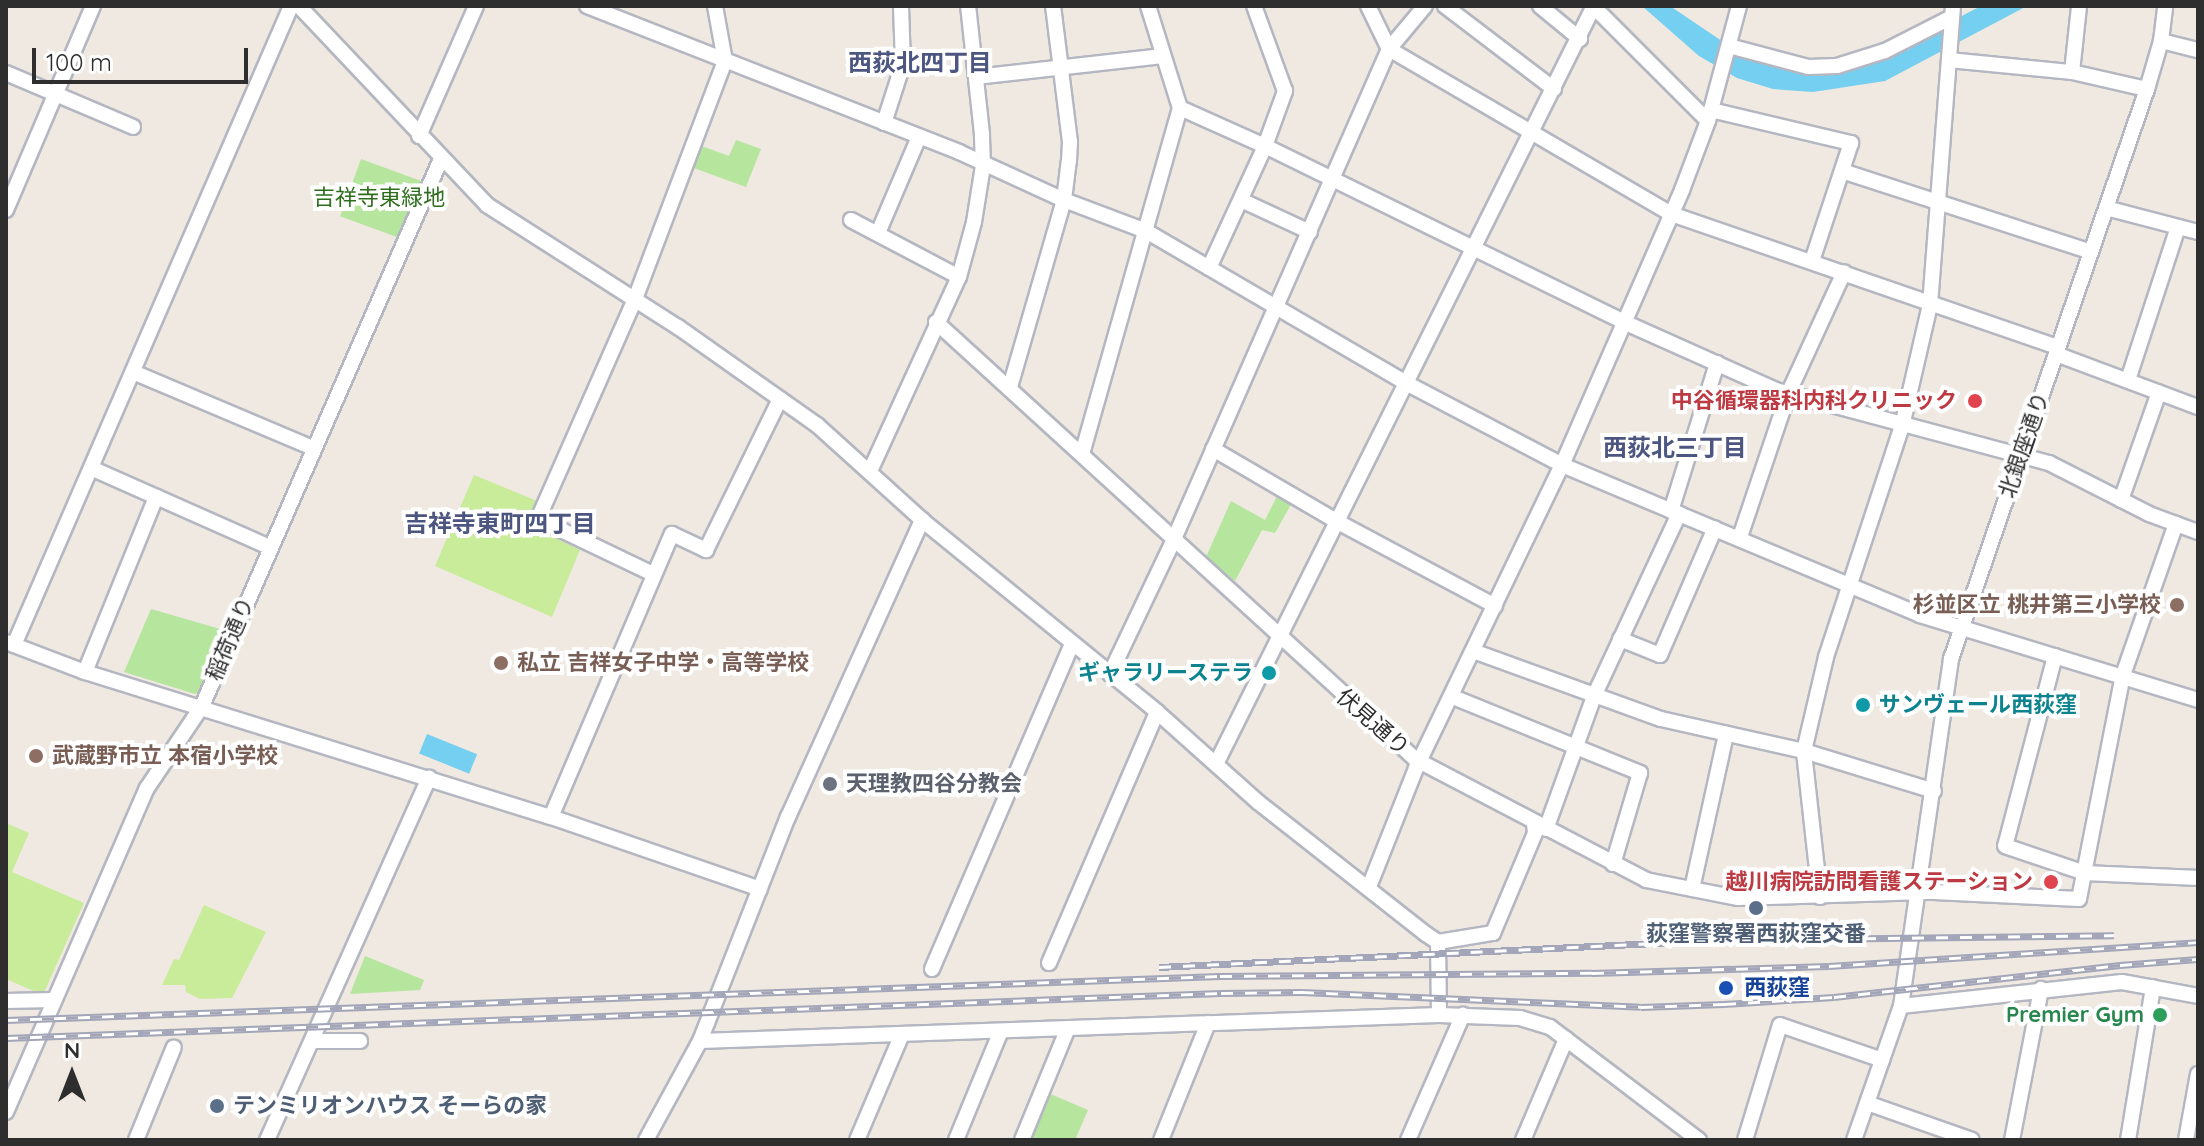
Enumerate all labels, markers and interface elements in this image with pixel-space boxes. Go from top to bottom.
scale bar [36,32,252,82]
text: 100 m [46,47,112,77]
district label: 西荻北四丁目 [848,49,992,77]
park label: 吉祥寺東緑地 [313,185,445,211]
place label: 中谷循環器科内科クリニック [1671,388,1957,414]
street label: 北銀座通り [1994,389,2054,501]
marker: 中谷循環器科内科クリニック [1964,390,1986,412]
district label: 西荻北三丁目 [1603,434,1747,462]
district label: 吉祥寺東町四丁目 [404,510,596,538]
place label: 杉並区立 桃井第三小学校 [1913,592,2161,618]
street label: 稲荷通り [201,593,259,685]
marker: 杉並区立 桃井第三小学校 [2168,596,2186,614]
place label: 私立 吉祥女子中学・高等学校 [517,650,809,676]
marker: 私立 吉祥女子中学・高等学校 [492,654,510,672]
place label: ギャラリーステラ [1077,660,1253,686]
marker: ギャラリーステラ [1260,664,1278,682]
street label: 伏見通り [1331,683,1415,761]
place label: サンヴェール西荻窪 [1879,692,2077,718]
marker: サンヴェール西荻窪 [1854,696,1872,714]
place label: 武蔵野市立 本宿小学校 [52,743,278,769]
marker: 武蔵野市立 本宿小学校 [27,747,45,765]
place label: 天理教四谷分教会 [846,771,1022,797]
marker: 天理教四谷分教会 [821,775,839,793]
place label: 越川病院訪問看護ステーション [1725,869,2033,895]
marker: 越川病院訪問看護ステーション [2040,871,2062,893]
marker: 荻窪警察署西荻窪交番 [1747,899,1765,917]
place label: 荻窪警察署西荻窪交番 [1646,921,1866,947]
place label: 西荻窪 [1744,975,1810,1001]
marker: 西荻窪 [1715,977,1737,999]
place label: Premier Gym [2006,1002,2144,1028]
marker: Premier Gym [2151,1006,2169,1024]
north arrow [32,1034,112,1114]
text: N [64,1036,80,1064]
place label: テンミリオンハウス そーらの家 [233,1093,547,1119]
marker: テンミリオンハウス そーらの家 [208,1097,226,1115]

